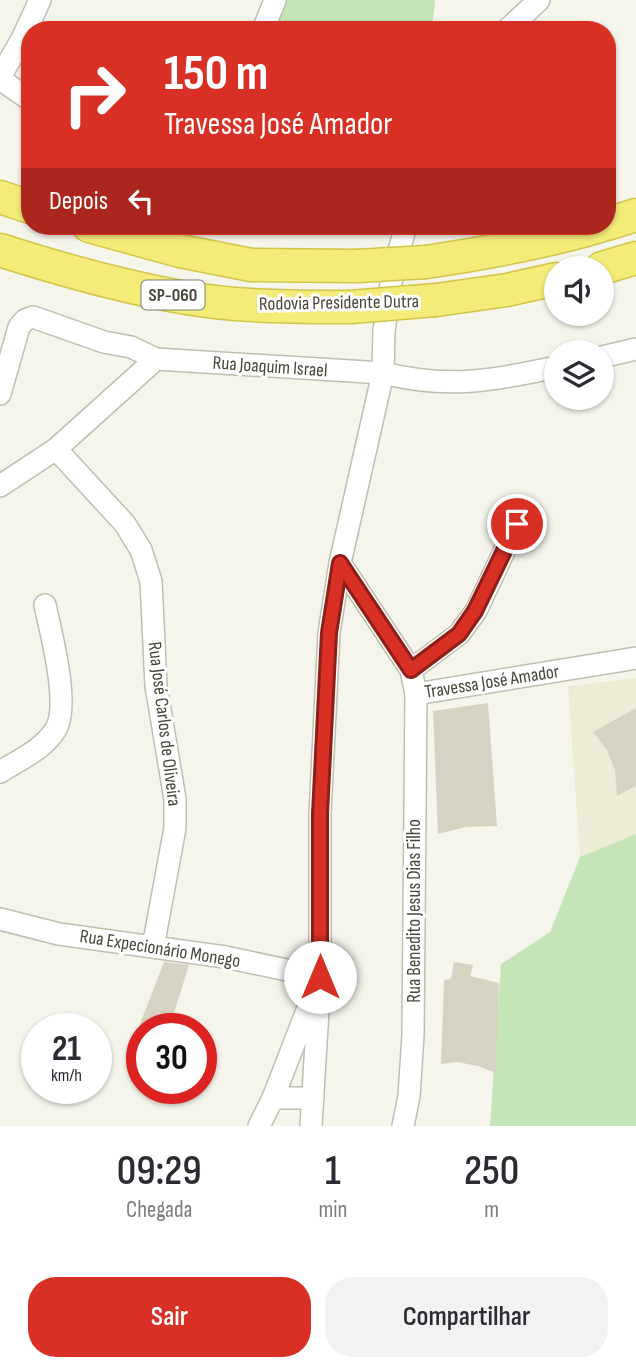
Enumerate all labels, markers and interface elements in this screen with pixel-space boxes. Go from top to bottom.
text: 150 m [164,45,268,104]
icon: right [49,49,140,140]
text: Travessa José Amador [164,105,393,144]
icon: left [122,182,160,220]
text: Depois [49,186,108,217]
map controls [544,256,614,410]
button: sound [544,256,614,326]
road number: SP-060 [142,281,204,310]
street label: Rodovia Presidente Dutra [259,290,419,316]
button: layers [544,340,614,410]
street label: Rua Joaquim Israel [212,352,328,382]
pin [487,494,547,554]
icon: arrive [498,505,536,543]
street label: Rua José Carlos de Oliveira [143,640,185,808]
street label: Travessa José Amador [423,660,561,704]
street label: Rua Benedito Jesus Dias Filho [403,819,426,1003]
street label: Rua Expecionário Monego [78,925,242,973]
position arrow [283,940,357,1014]
speed limit sign: 30 [126,1013,217,1104]
text: 21 [52,1028,81,1071]
text: km/h [51,1065,82,1086]
text: 09:29 [117,1146,202,1197]
text: 1 [325,1146,341,1197]
text: 250 [464,1146,519,1197]
text: Chegada [126,1196,192,1224]
text: min [318,1196,347,1224]
text: m [484,1196,499,1224]
button: Sair [28,1277,311,1357]
button: Compartilhar [325,1277,608,1357]

